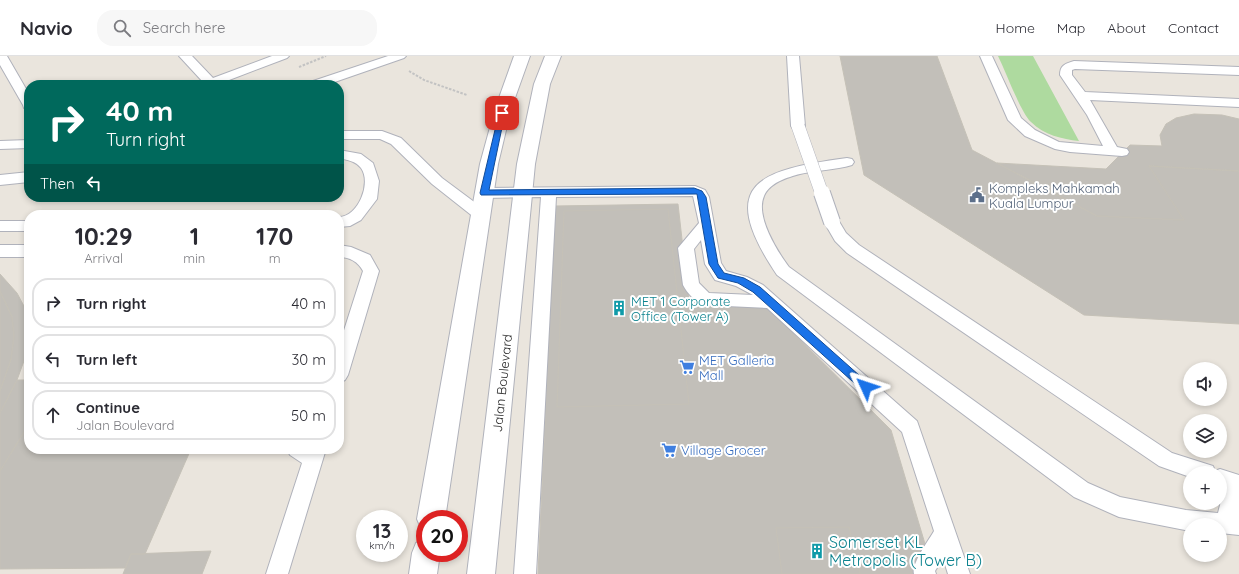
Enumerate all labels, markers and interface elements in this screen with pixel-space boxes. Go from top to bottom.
search box [97,10,377,46]
text: Navio [20,16,73,40]
icon: search [111,17,133,39]
text: Search here [143,18,226,37]
text: Home [996,19,1035,37]
text: Map [1057,19,1085,37]
text: About [1107,19,1146,37]
text: Contact [1168,19,1219,37]
text: 40 m [106,93,173,128]
icon: right [40,96,92,148]
pin [485,96,519,130]
icon: arrive [491,102,513,124]
text: Turn right [106,128,186,151]
icon: left [83,172,105,194]
text: Then [40,174,75,193]
place label: Kompleks Mahkamah Kuala Lumpur [989,180,1120,211]
public building icon: Kompleks Mahkamah Kuala Lumpur [968,186,986,204]
text: 10:29 [75,221,133,251]
text: 1 [190,221,199,251]
text: 170 [256,221,293,251]
text: Arrival [84,250,123,266]
text: min [183,250,205,266]
text: m [269,250,281,266]
icon: right [42,292,64,314]
place label: MET 1 Corporate Office (Tower A) [631,293,730,324]
text: Turn right [76,294,147,313]
text: 40 m [291,294,326,313]
building icon: MET 1 Corporate Office (Tower A) [610,299,628,317]
street label: Jalan Boulevard [489,333,515,433]
icon: left [42,348,64,370]
text: Turn left [76,350,138,369]
text: 30 m [291,350,326,369]
place label: MET Galleria Mall [699,352,775,383]
supermarket icon: MET Galleria Mall [678,358,696,376]
map controls [1183,362,1227,562]
button: sound [1183,362,1227,406]
position arrow [845,366,887,408]
text: Continue [76,398,140,417]
icon: ahead [42,404,64,426]
text: 50 m [291,406,326,425]
button: layers [1183,414,1227,458]
text: Jalan Boulevard [76,417,174,433]
supermarket icon: Village Grocer [660,441,678,459]
place label: Village Grocer [681,442,766,458]
button: + [1183,466,1227,510]
speed limit sign: 20 [416,510,468,562]
text: 13 [373,518,391,543]
button: − [1183,518,1227,562]
place label: Somerset KL Metropolis (Tower B) [829,532,982,570]
text: km/h [369,539,395,552]
building icon: Somerset KL Metropolis (Tower B) [808,542,826,560]

